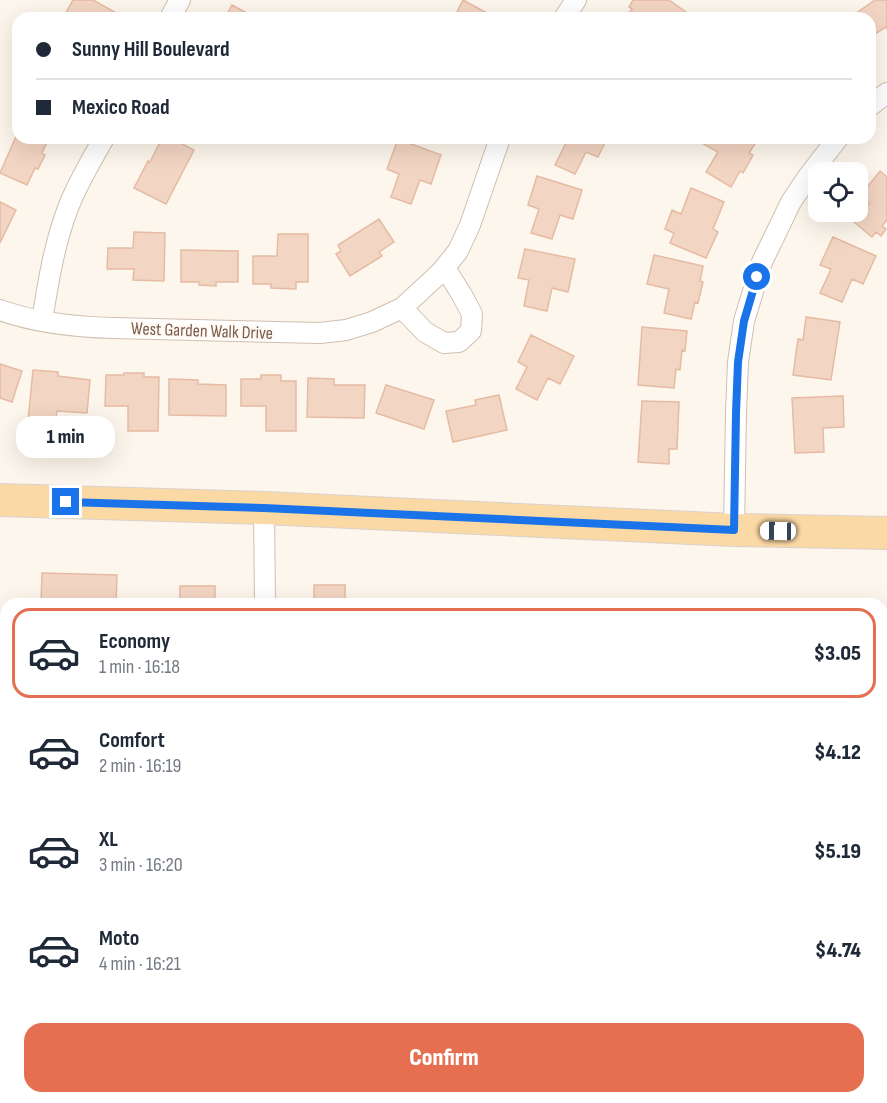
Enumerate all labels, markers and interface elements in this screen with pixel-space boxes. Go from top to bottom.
text: Sunny Hill Boulevard [72,36,230,63]
text: Mexico Road [72,94,170,121]
map controls [808,162,868,222]
button: locate [808,162,868,222]
route start [743,263,770,290]
street label: West Garden Walk Drive [131,318,273,344]
callout: 1 min [16,415,116,457]
text: 1 min [46,425,85,449]
route end [52,488,79,515]
car [760,522,796,540]
icon: car [27,626,81,680]
text: Economy [99,628,170,655]
text: $3.05 [814,640,861,667]
text: 1 min · 16:18 [99,655,180,679]
icon: car [27,725,81,779]
text: Comfort [99,727,165,754]
text: $4.12 [814,739,861,766]
text: 2 min · 16:19 [99,754,181,778]
icon: car [27,824,81,878]
text: XL [99,826,118,853]
text: $5.19 [814,838,861,865]
text: 3 min · 16:20 [99,853,183,877]
icon: car [27,923,81,977]
text: Moto [99,925,139,952]
text: $4.74 [815,937,861,964]
text: 4 min · 16:21 [99,952,181,976]
button: Confirm [24,1023,864,1092]

